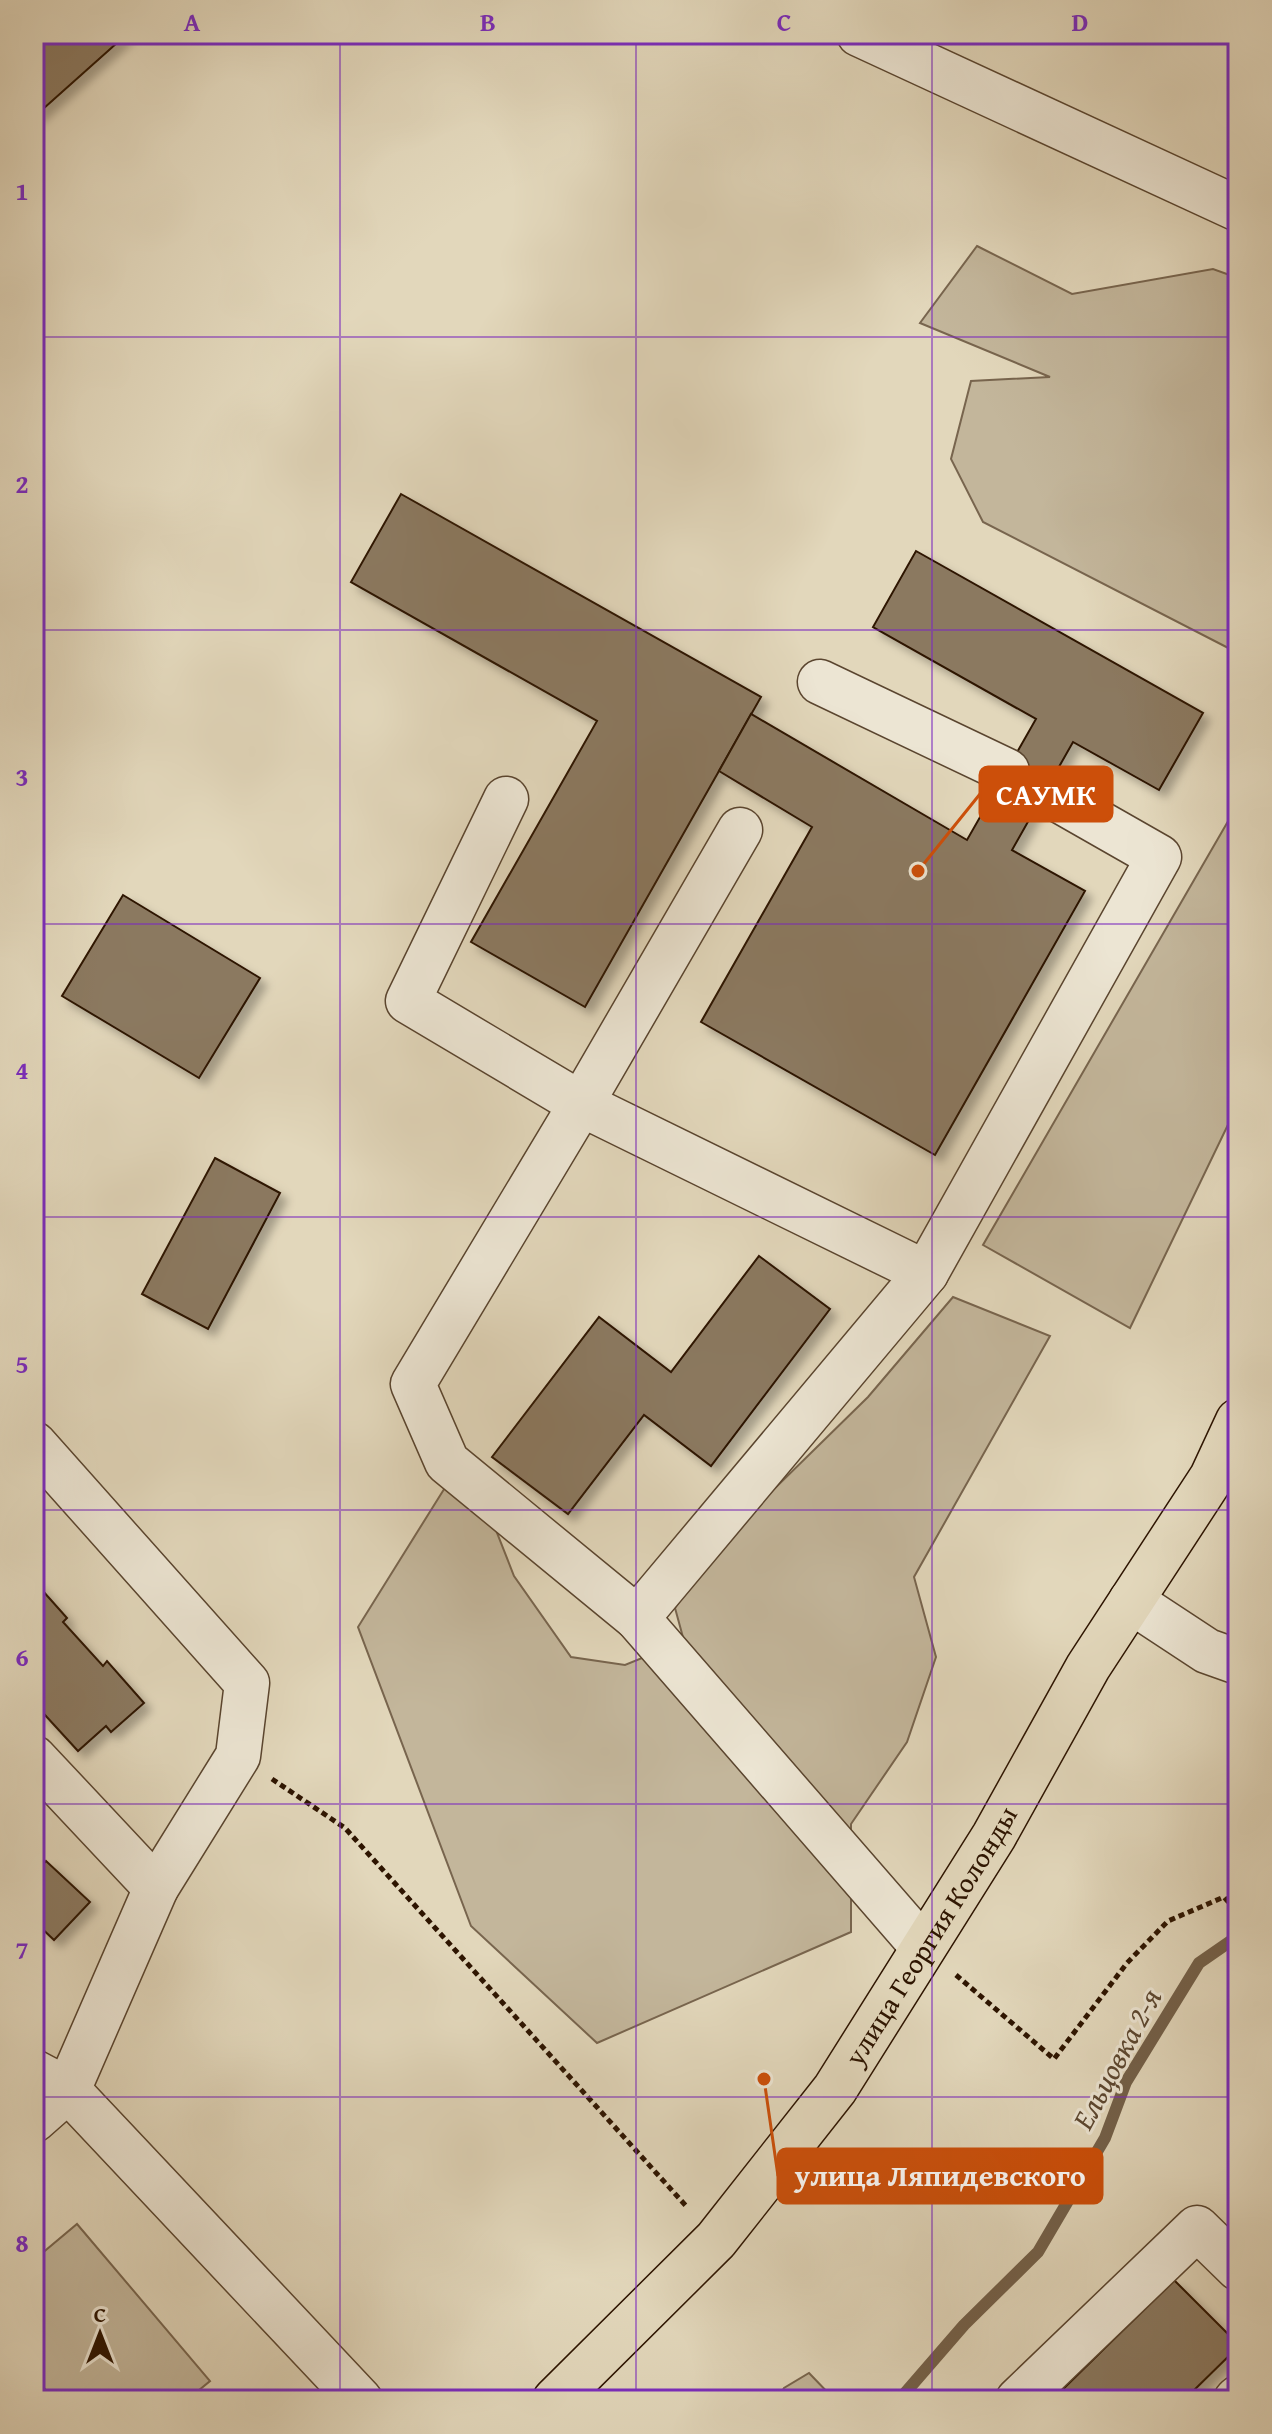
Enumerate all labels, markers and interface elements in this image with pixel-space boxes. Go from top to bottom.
text: A [184,2,201,41]
text: B [480,2,496,41]
text: C [777,2,791,41]
text: D [1072,2,1088,41]
text: 1 [15,171,29,210]
text: 2 [15,464,29,503]
text: 3 [15,757,29,796]
callout: САУМК [980,767,1112,821]
text: САУМК [996,772,1096,816]
text: 4 [15,1050,29,1089]
text: 5 [15,1344,29,1383]
text: 6 [15,1637,29,1676]
street label: улица Георгия Колонды [833,1798,1027,2074]
text: 7 [15,1930,29,1969]
water label: Ельцовка 2-я [1060,1980,1172,2138]
callout: улица Ляпидевского [778,2149,1102,2203]
text: улица Ляпидевского [793,2153,1086,2197]
text: 8 [15,2223,29,2262]
north arrow [60,2294,140,2374]
text: С [94,2298,106,2330]

